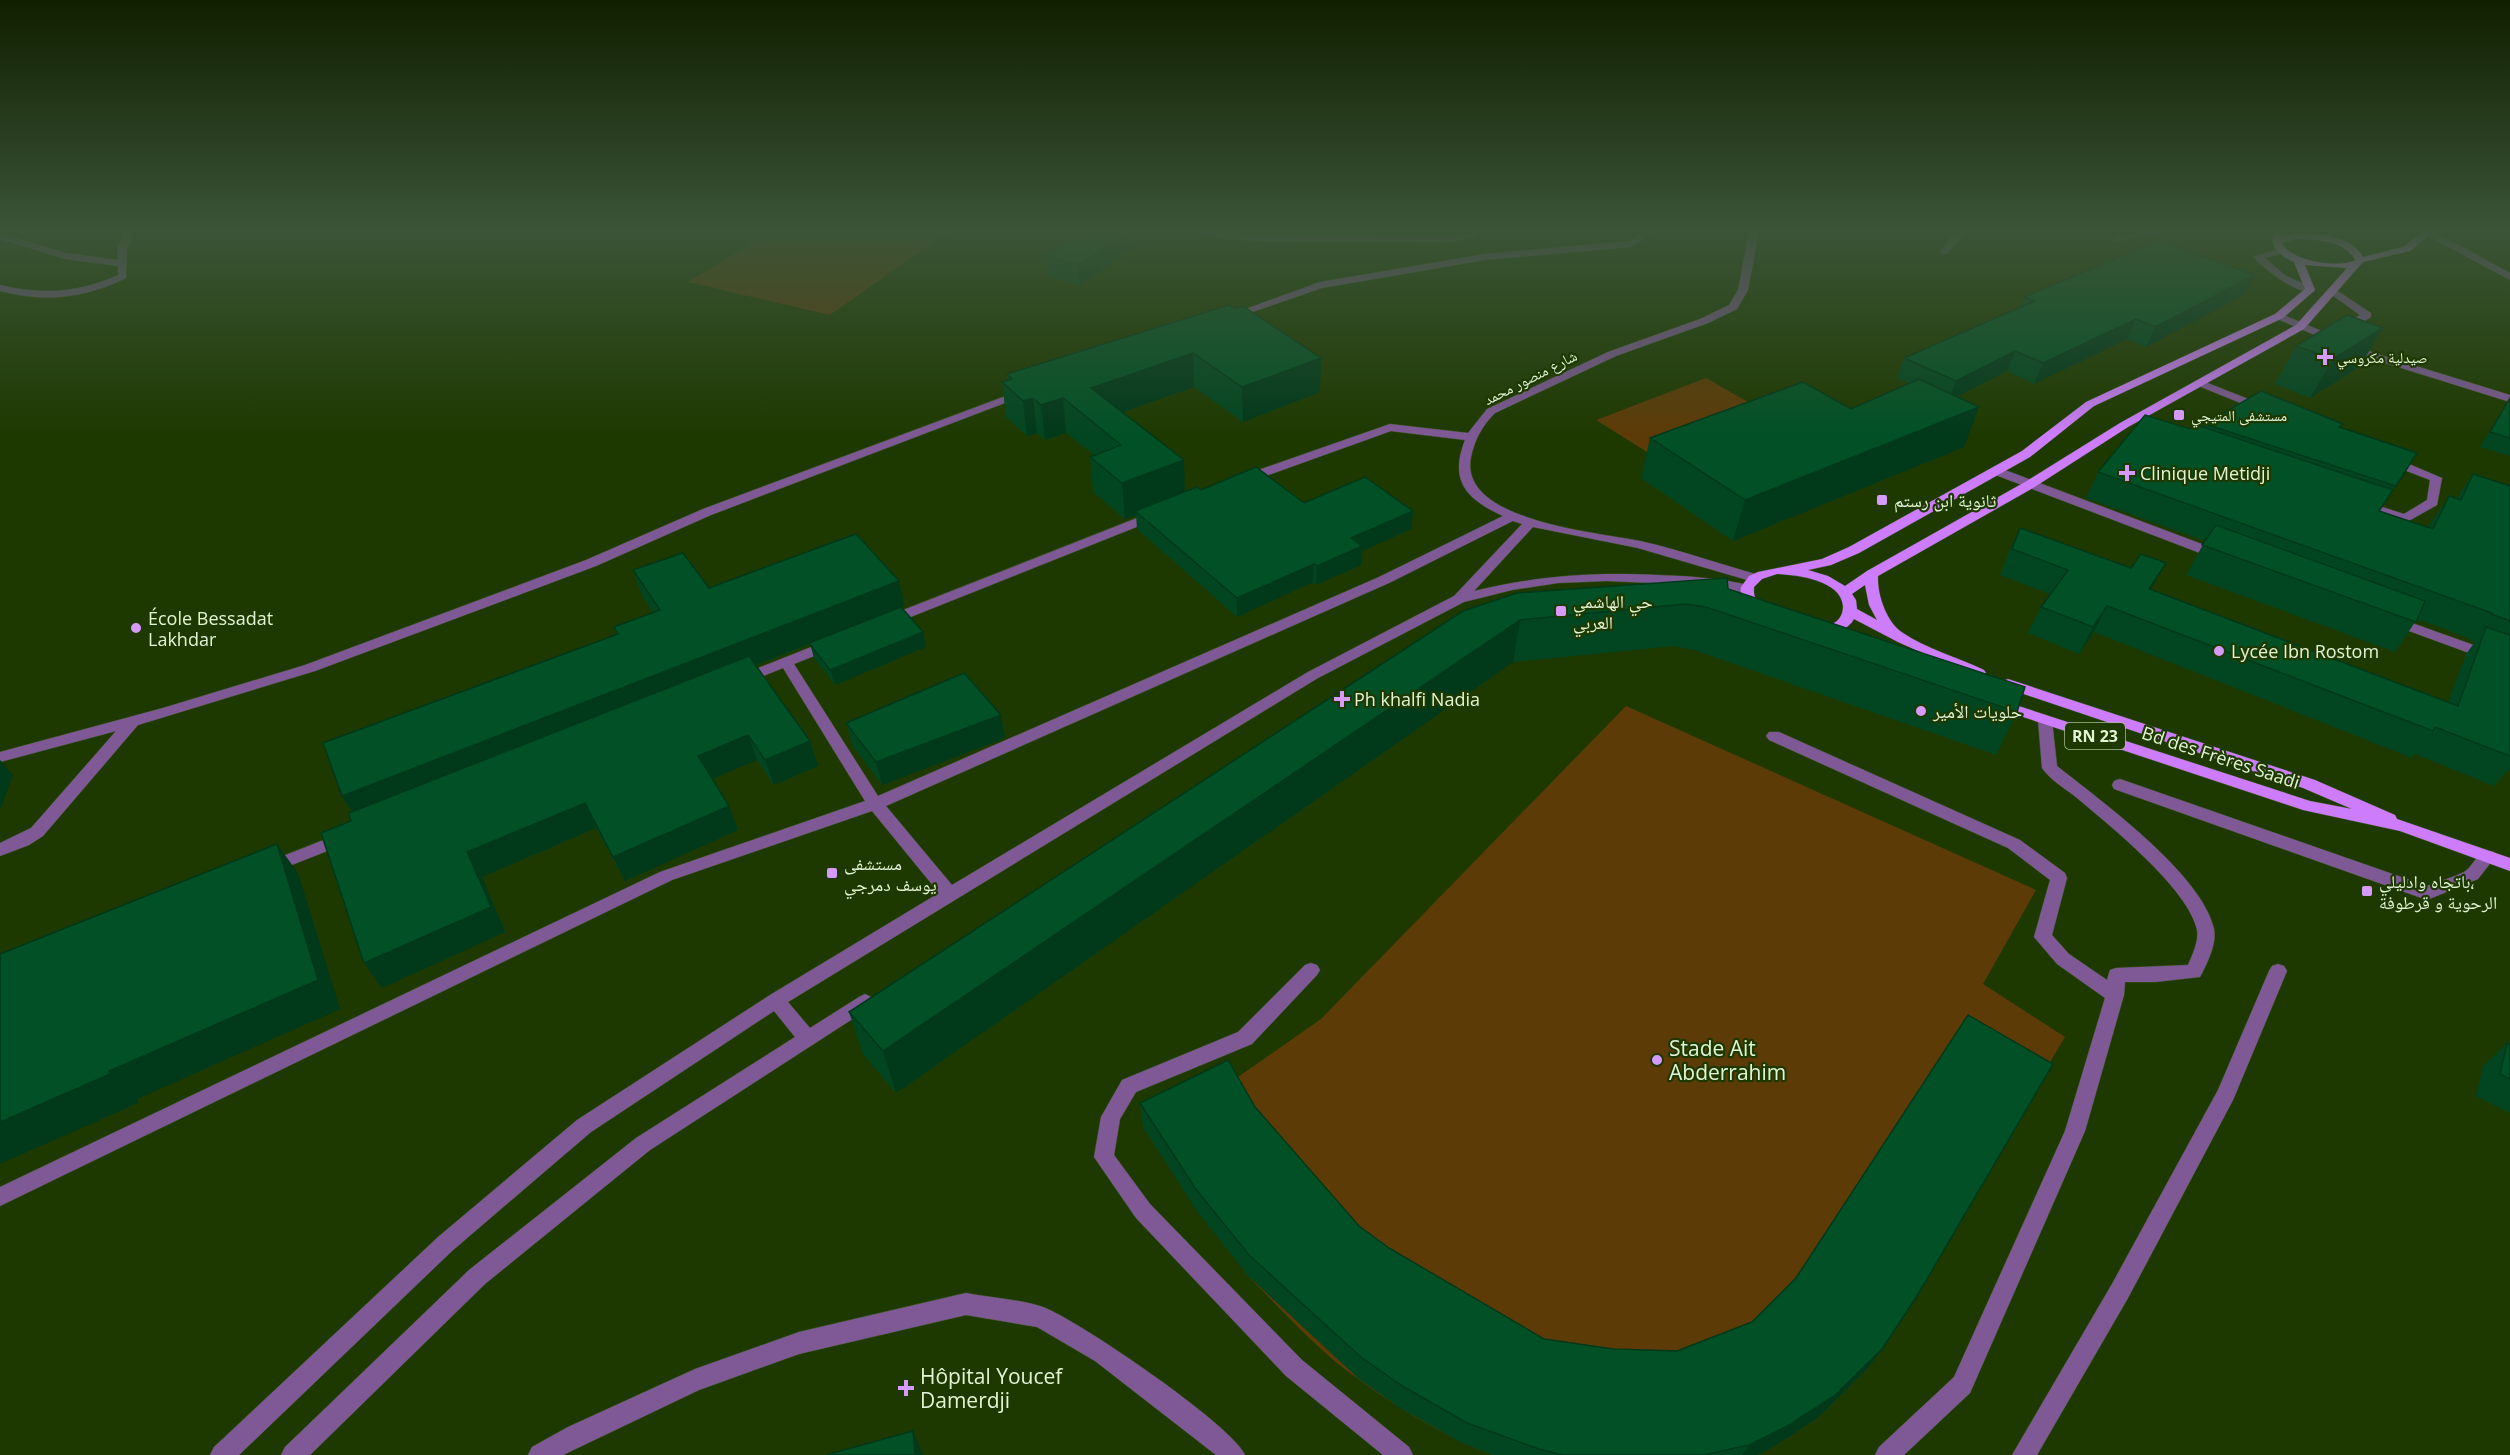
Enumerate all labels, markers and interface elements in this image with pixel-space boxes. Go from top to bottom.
street label: شارع منصور محمد [1480,345,1581,410]
place label: صيدلية مكروسي [2337,347,2428,370]
marker: صيدلية مكروسي [2318,350,2332,364]
place label: مستشفى المتيجي [2191,405,2287,428]
marker: مستشفى المتيجي [2172,408,2186,422]
place label: Clinique Metidji [2140,461,2270,485]
marker: Clinique Metidji [2118,464,2136,482]
place label: ثانوية ابن رستم [1894,488,1996,513]
marker: ثانوية ابن رستم [1875,493,1889,507]
place label: حي الهاشمي العربي [1573,589,1653,638]
marker: حي الهاشمي العربي [1554,604,1568,618]
place label: École Bessadat Lakhdar [148,606,273,651]
marker: École Bessadat Lakhdar [129,621,143,635]
place label: Lycée Ibn Rostom [2231,639,2379,663]
marker: Lycée Ibn Rostom [2212,644,2226,658]
place label: Ph khalfi Nadia [1354,687,1480,711]
marker: Ph khalfi Nadia [1335,692,1349,706]
place label: حلويات الأمير [1932,699,2022,723]
marker: حلويات الأمير [1914,704,1928,718]
street label: Bd des Frères Saadi [2139,720,2303,794]
road number: RN 23 [2065,723,2125,749]
place label: مستشفى يوسف دمرجي [844,851,937,900]
marker: مستشفى يوسف دمرجي [825,866,839,880]
place label: باتجاه وادليلي، الرحوية و قرطوفة [2379,869,2497,914]
marker: باتجاه وادليلي، الرحوية و قرطوفة [2360,884,2374,898]
place label: Stade Ait Abderrahim [1669,1034,1786,1086]
marker: Stade Ait Abderrahim [1650,1053,1664,1067]
place label: Hôpital Youcef Damerdji [920,1362,1064,1414]
marker: Hôpital Youcef Damerdji [897,1379,915,1397]

